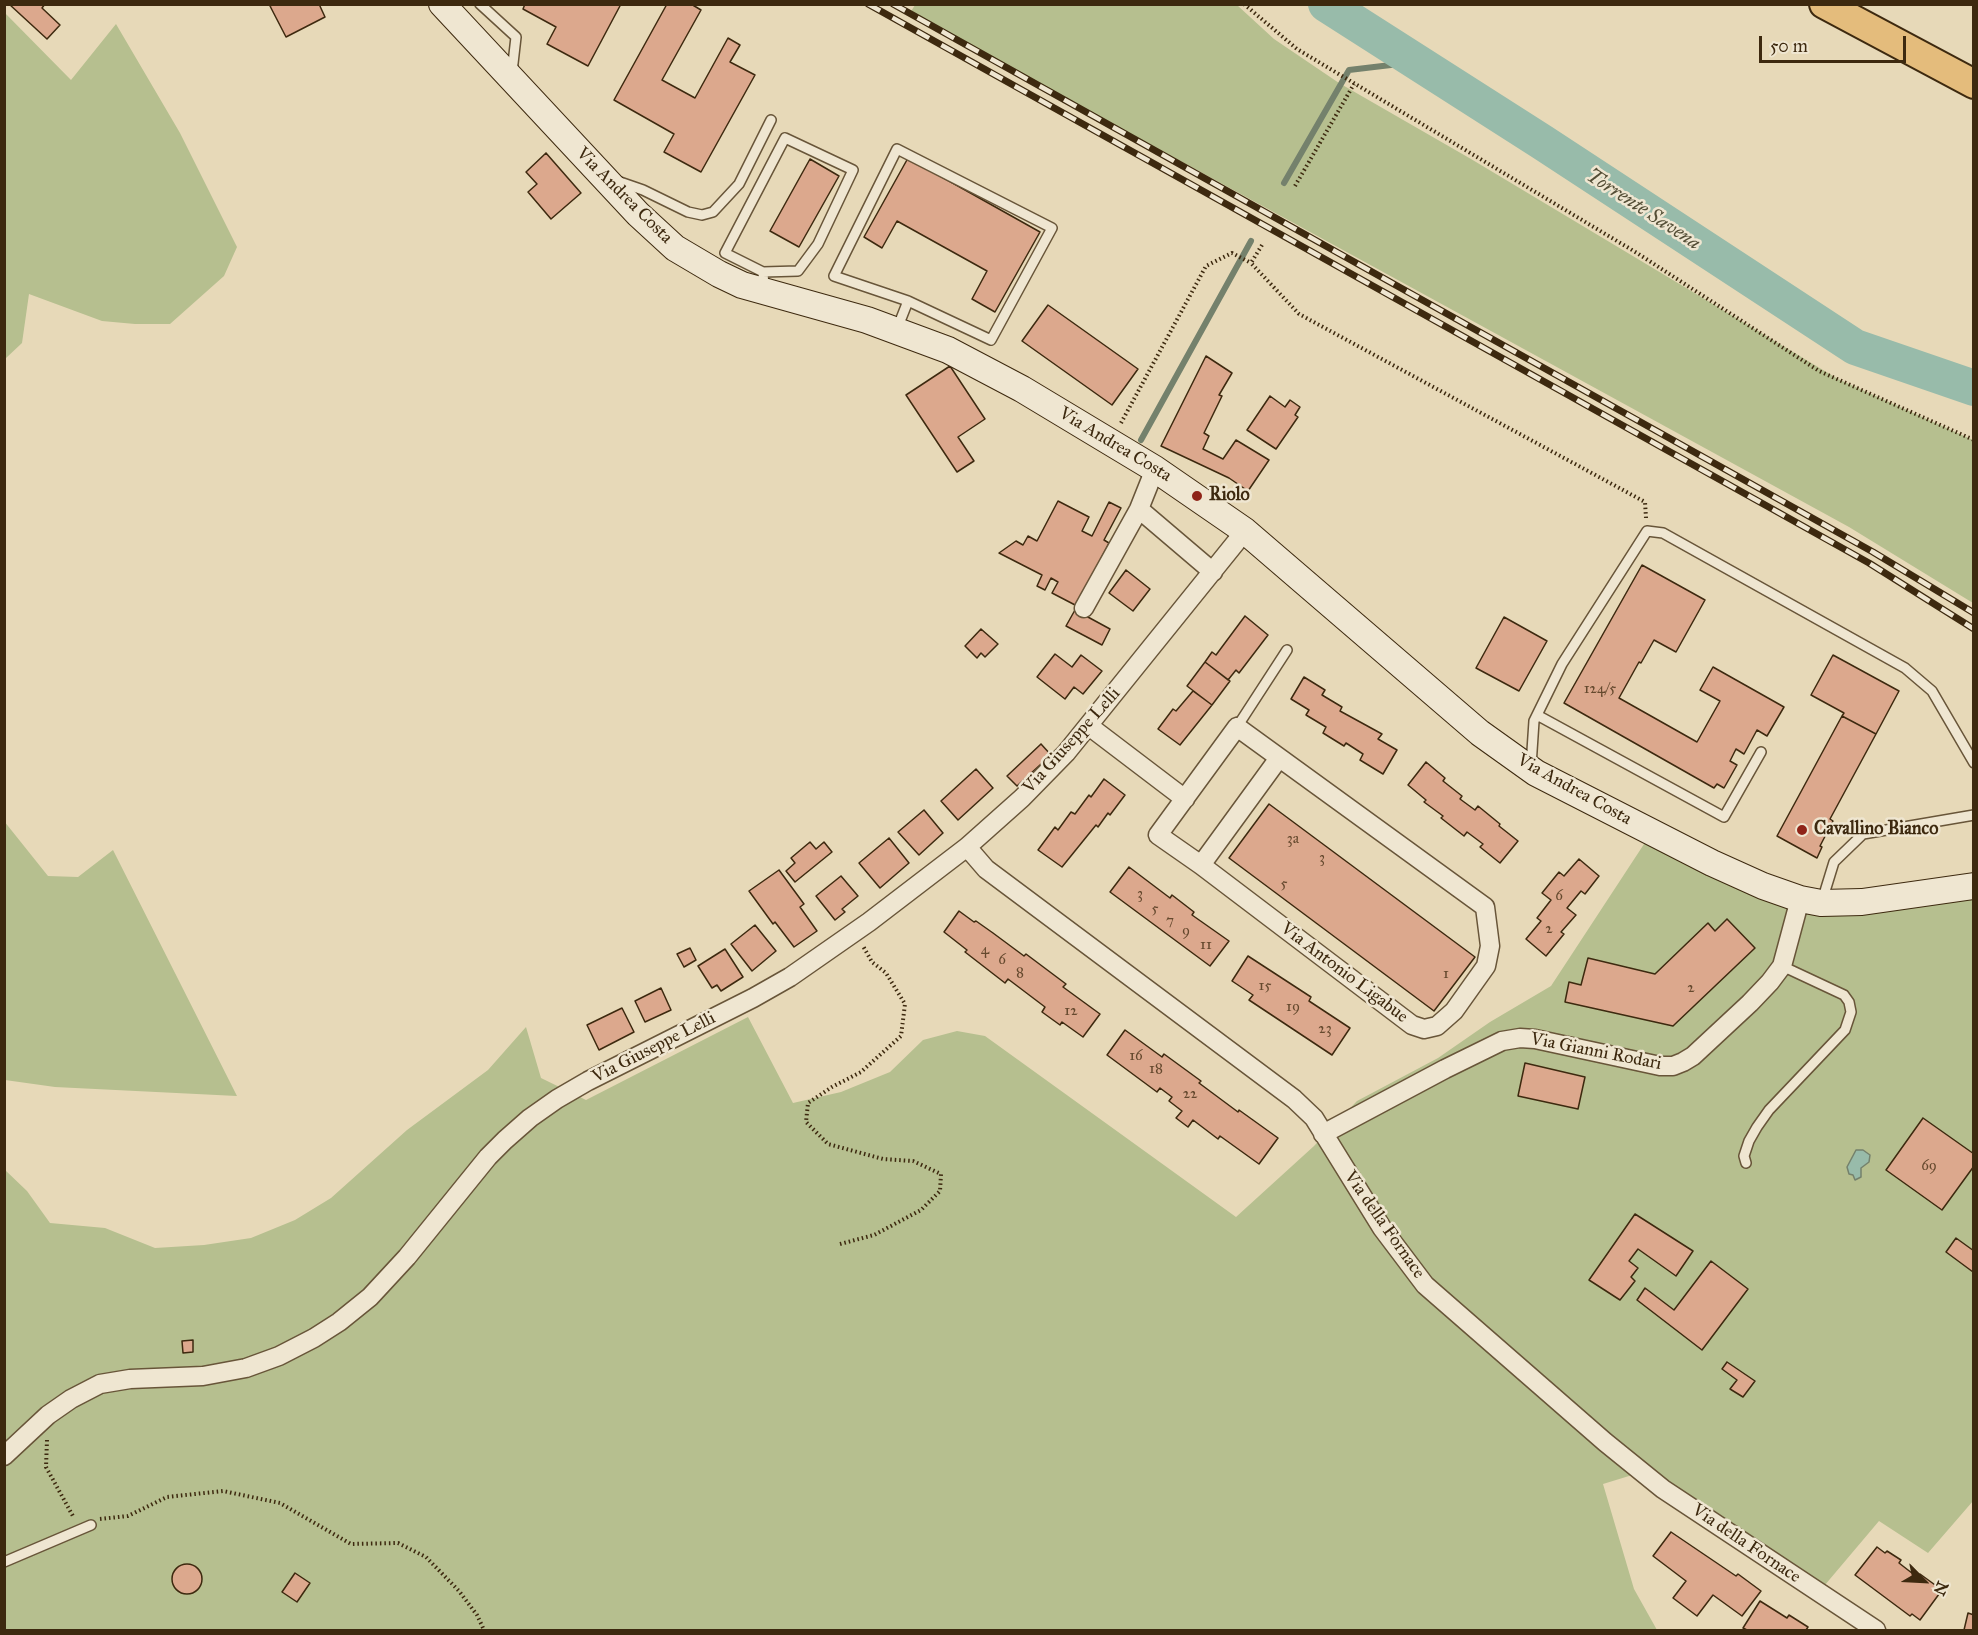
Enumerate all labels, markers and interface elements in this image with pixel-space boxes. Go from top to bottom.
scale bar [1762,24,1909,62]
text: 50 m [1770,35,1808,57]
street label: Via Andrea Costa [571,143,677,249]
water label: Torrente Savena [1581,164,1705,256]
street label: Via Andrea Costa [1055,403,1175,487]
place label: Riolo [1209,485,1250,507]
marker: Riolo [1190,489,1204,503]
house number: 124/5 [1584,680,1616,698]
street label: Via Giuseppe Lelli [1019,683,1125,799]
street label: Via Andrea Costa [1513,750,1635,830]
place label: Cavallino Bianco [1814,819,1938,841]
marker: Cavallino Bianco [1795,823,1809,837]
house number: 3a [1287,830,1299,848]
house number: 3 [1319,849,1325,867]
house number: 5 [1281,875,1287,893]
house number: 3 [1137,885,1143,903]
house number: 6 [1555,887,1563,905]
house number: 5 [1152,900,1158,918]
house number: 7 [1166,912,1174,930]
street label: Via Antonio Ligabue [1276,918,1412,1028]
house number: 2 [1545,920,1553,938]
house number: 9 [1182,922,1190,940]
house number: 11 [1200,936,1212,954]
house number: 4 [981,941,989,959]
house number: 6 [998,951,1006,969]
house number: 8 [1016,964,1024,982]
house number: 1 [1443,965,1449,983]
house number: 15 [1259,977,1271,995]
house number: 2 [1687,979,1695,997]
house number: 19 [1286,998,1300,1016]
house number: 12 [1064,1002,1078,1020]
street label: Via Giuseppe Lelli [589,1008,719,1088]
house number: 23 [1318,1020,1332,1038]
street label: Via Gianni Rodari [1529,1029,1663,1075]
house number: 16 [1129,1047,1143,1065]
house number: 18 [1149,1060,1163,1078]
house number: 22 [1183,1085,1197,1103]
house number: 69 [1921,1157,1937,1175]
street label: Via della Fornace [1339,1167,1429,1283]
street label: Via della Fornace [1688,1500,1804,1588]
north arrow [1894,1551,1954,1611]
text: N [1929,1578,1952,1599]

